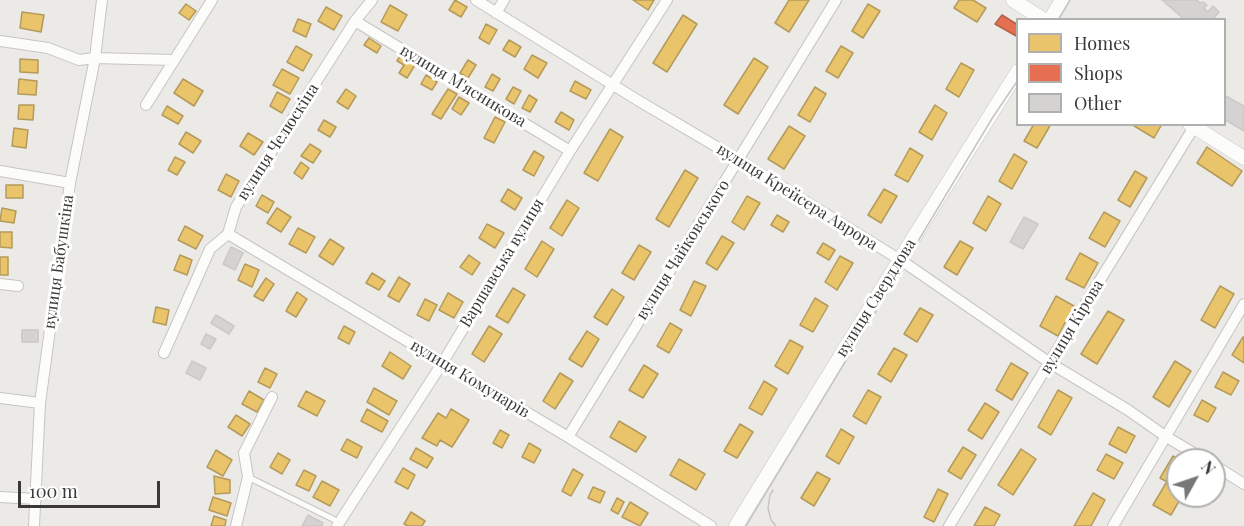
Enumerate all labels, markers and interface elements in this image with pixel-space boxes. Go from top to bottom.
legend [1016,18,1226,126]
text: Homes [1074,31,1130,55]
street label: вулиця М'ясникова [396,41,530,131]
text: Shops [1074,61,1123,85]
street label: вулиця Челюскіна [233,80,323,204]
text: Other [1074,91,1121,115]
street label: вулиця Крейсера Аврора [713,140,881,254]
street label: вулиця Чайковського [632,176,734,324]
street label: вулиця Бабушкіна [40,194,78,330]
street label: Варшавська вулиця [456,195,548,331]
street label: вулиця Свердлова [832,235,920,361]
street label: вулиця Кірова [1036,276,1108,378]
street label: вулиця Комунарів [407,336,533,422]
north arrow [1166,448,1226,508]
text: N [1197,456,1220,479]
scale bar [21,469,164,507]
text: 100 m [29,479,78,503]

